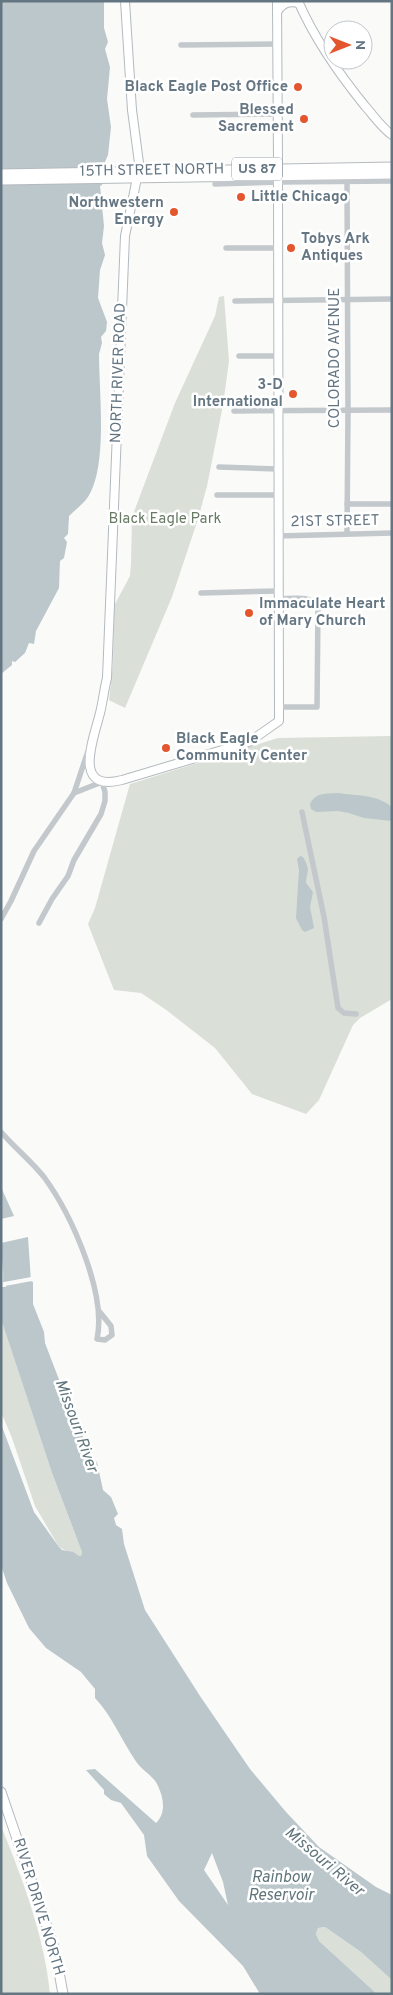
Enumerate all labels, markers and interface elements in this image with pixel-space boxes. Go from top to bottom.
north arrow [323,20,373,70]
text: N [351,40,368,50]
place label: Black Eagle Post Office [125,78,288,97]
marker: Black Eagle Post Office [292,81,304,93]
place label: Blessed Sacrement [218,101,294,137]
marker: Blessed Sacrement [298,113,310,125]
road number: US 87 [232,157,282,180]
street label: 15TH STREET NORTH [80,160,224,182]
place label: Little Chicago [251,188,348,207]
marker: Little Chicago [235,191,247,203]
place label: Northwestern Energy [68,194,164,230]
marker: Northwestern Energy [168,206,180,218]
place label: Tobys Ark Antiques [301,230,370,266]
marker: Tobys Ark Antiques [285,242,297,254]
street label: COLORADO AVENUE [326,288,345,428]
street label: NORTH RIVER ROAD [107,303,131,443]
place label: 3-D International [193,376,283,412]
marker: 3-D International [287,388,299,400]
park label: Black Eagle Park [109,510,221,529]
street label: 21ST STREET [290,512,380,532]
place label: Immaculate Heart of Mary Church [259,595,385,631]
marker: Immaculate Heart of Mary Church [243,607,255,619]
place label: Black Eagle Community Center [176,730,308,766]
marker: Black Eagle Community Center [160,742,172,754]
water label: Missouri River [50,1377,103,1477]
water label: Missouri River [280,1823,369,1902]
street label: RIVER DRIVE NORTH [8,1836,68,1978]
water label: Rainbow Reservoir [248,1868,316,1906]

